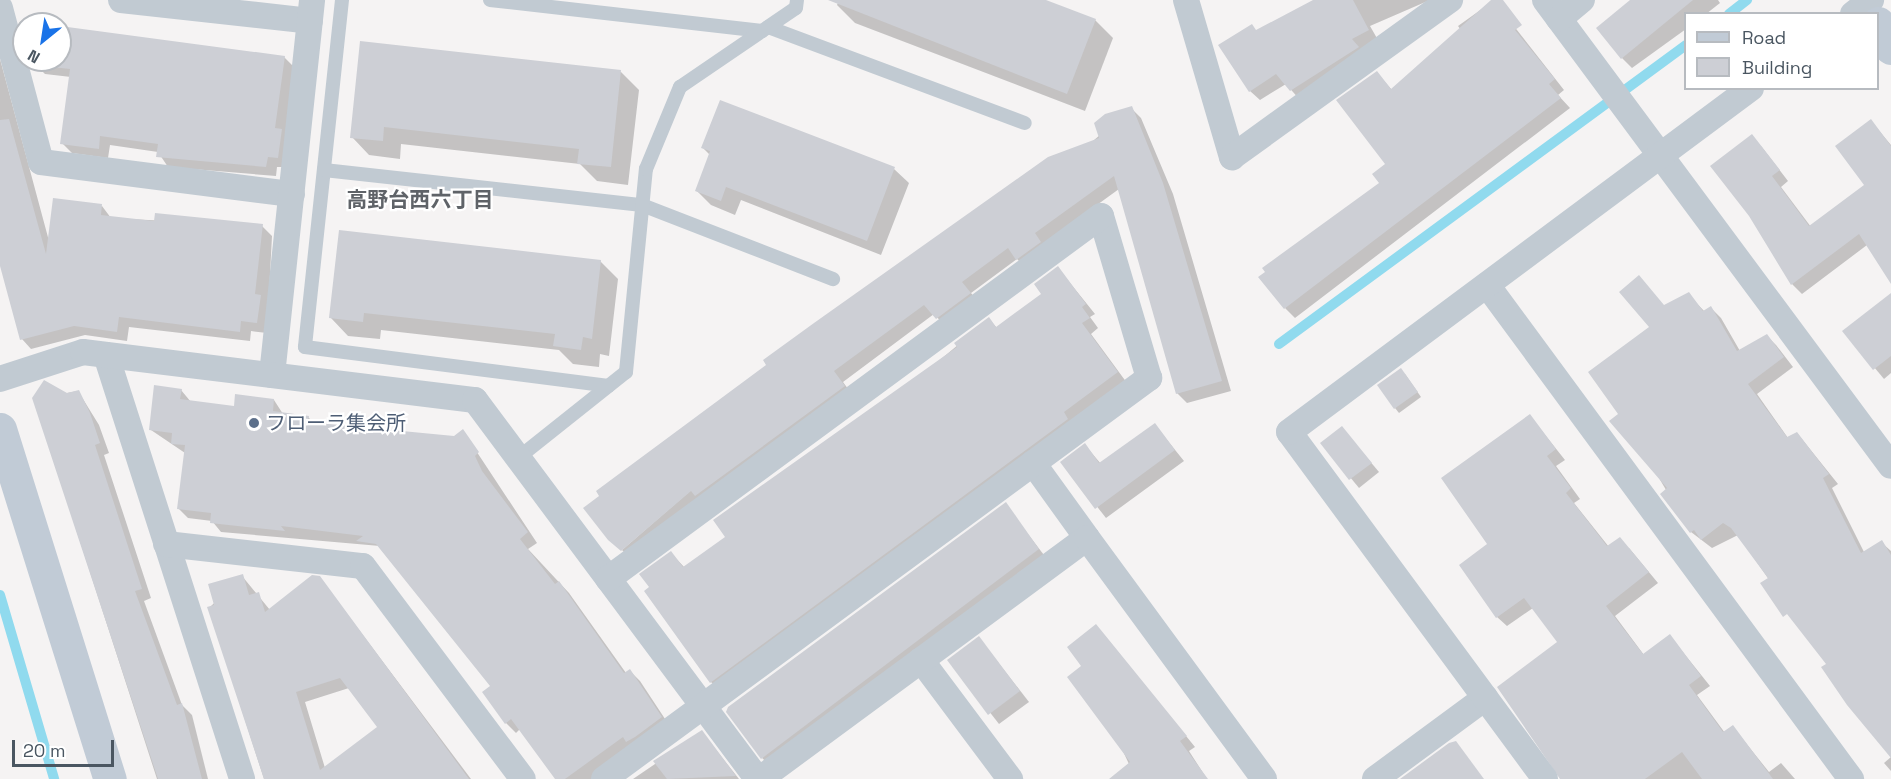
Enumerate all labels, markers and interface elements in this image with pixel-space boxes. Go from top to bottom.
north arrow [12,12,72,72]
legend [1684,12,1879,90]
text: Road [1742,26,1786,49]
text: N [24,45,44,68]
text: Building [1742,56,1812,79]
district label: 高野台西六丁目 [347,187,493,213]
place label: フローラ集会所 [266,411,406,435]
marker: フローラ集会所 [247,416,261,430]
scale bar [15,728,117,766]
text: 20 m [23,739,66,762]

